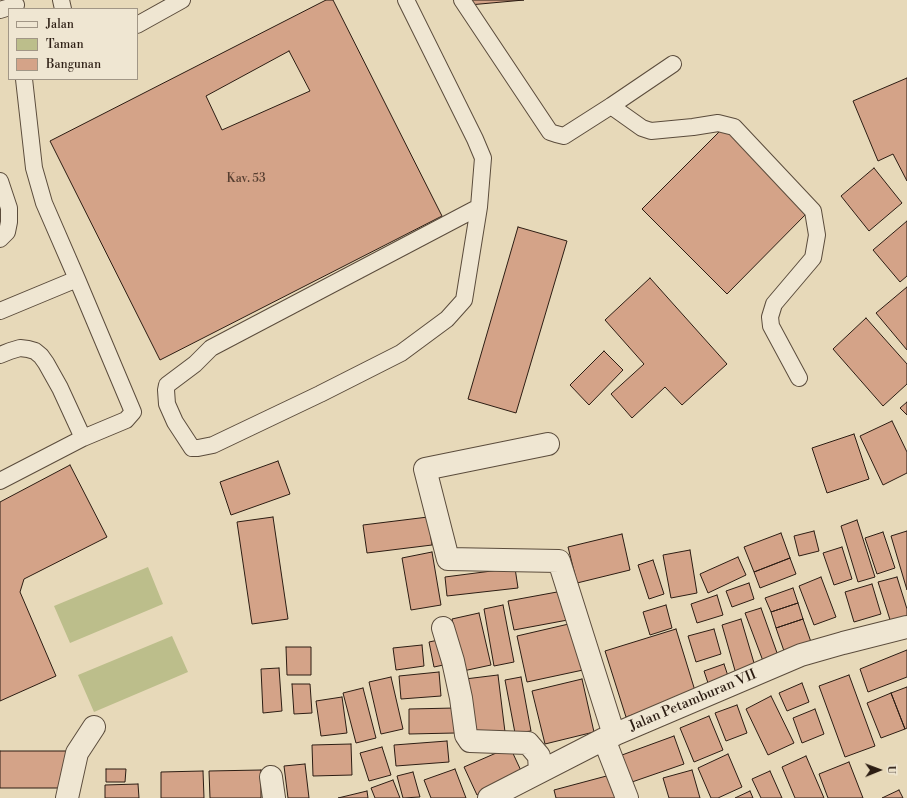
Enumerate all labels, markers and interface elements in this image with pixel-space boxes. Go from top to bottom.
legend [8,8,138,80]
text: Jalan [46,17,74,32]
text: Taman [46,37,84,52]
text: Bangunan [46,57,101,72]
house number: Kav. 53 [226,172,266,186]
street label: Jalan Petamburan VII [627,667,759,735]
north arrow [859,750,899,790]
text: U [884,765,898,774]

